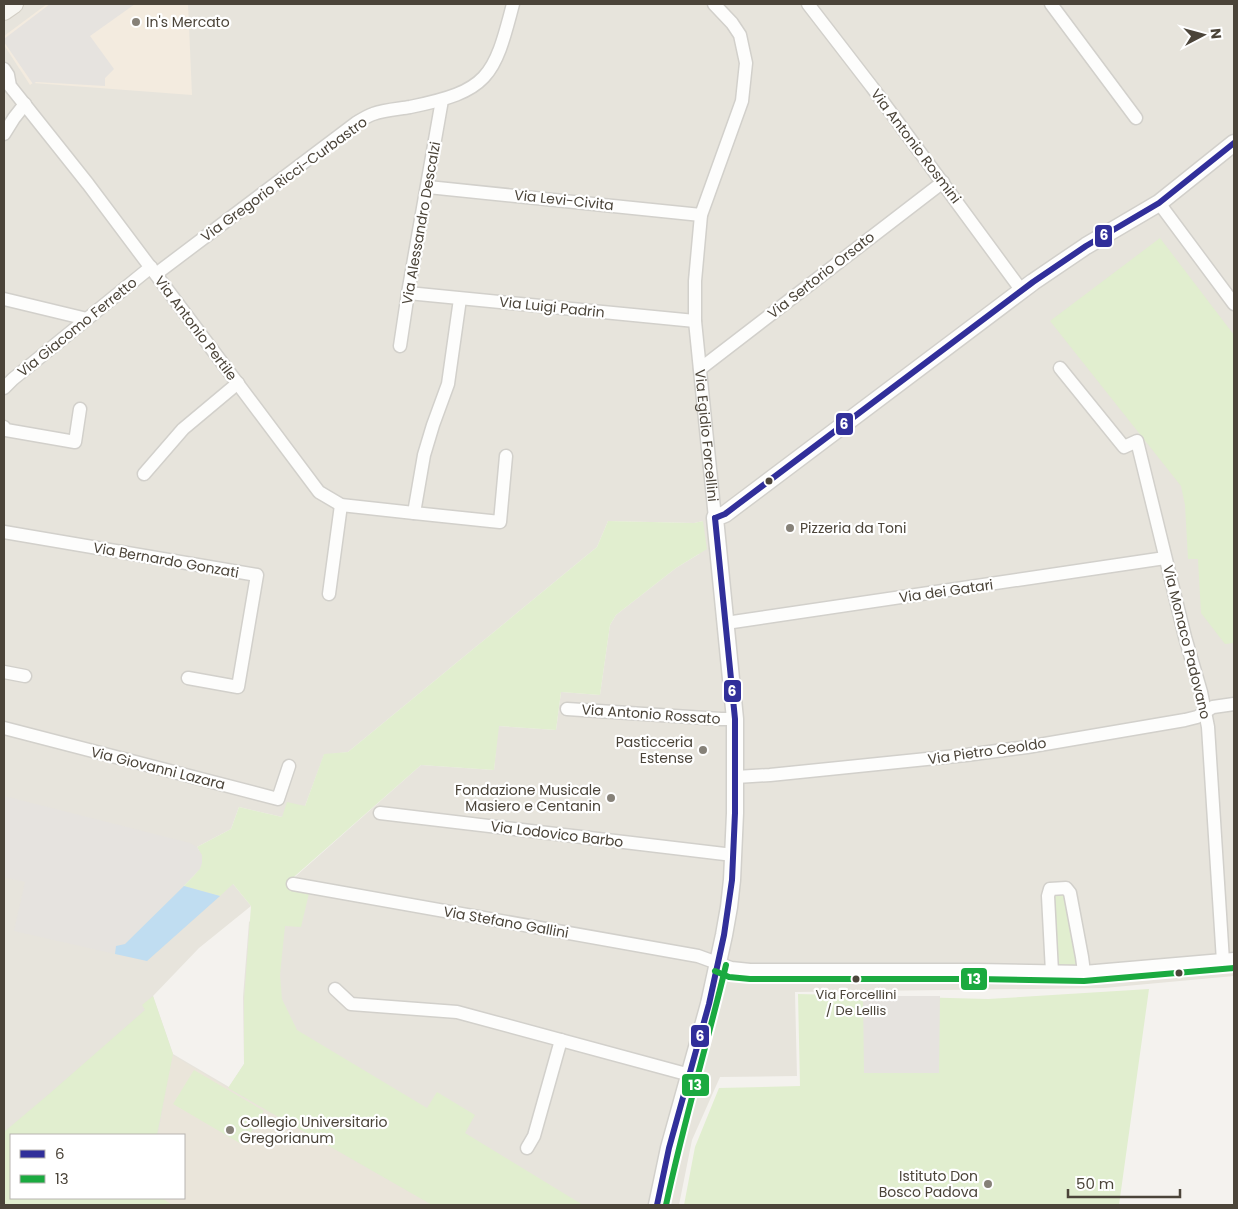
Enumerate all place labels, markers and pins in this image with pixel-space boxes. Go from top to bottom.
place label: In's Mercato [146,12,230,32]
marker: In's Mercato [130,16,142,28]
unlabelled marker [764,476,774,486]
place label: Pizzeria da Toni [800,518,906,538]
marker: Pizzeria da Toni [784,522,796,534]
place label: Pasticceria Estense [616,732,693,768]
marker: Pasticceria Estense [697,744,709,756]
place label: Fondazione Musicale Masiero e Centanin [455,780,601,816]
marker: Fondazione Musicale Masiero e Centanin [605,792,617,804]
unlabelled marker [1174,968,1184,978]
marker: Via Forcellini / De Lellis [851,974,861,984]
place label: Via Forcellini / De Lellis [815,985,897,1020]
place label: Collegio Universitario Gregorianum [240,1112,388,1148]
marker: Collegio Universitario Gregorianum [224,1124,236,1136]
place label: Istituto Don Bosco Padova [879,1166,978,1202]
marker: Istituto Don Bosco Padova [982,1178,994,1190]

